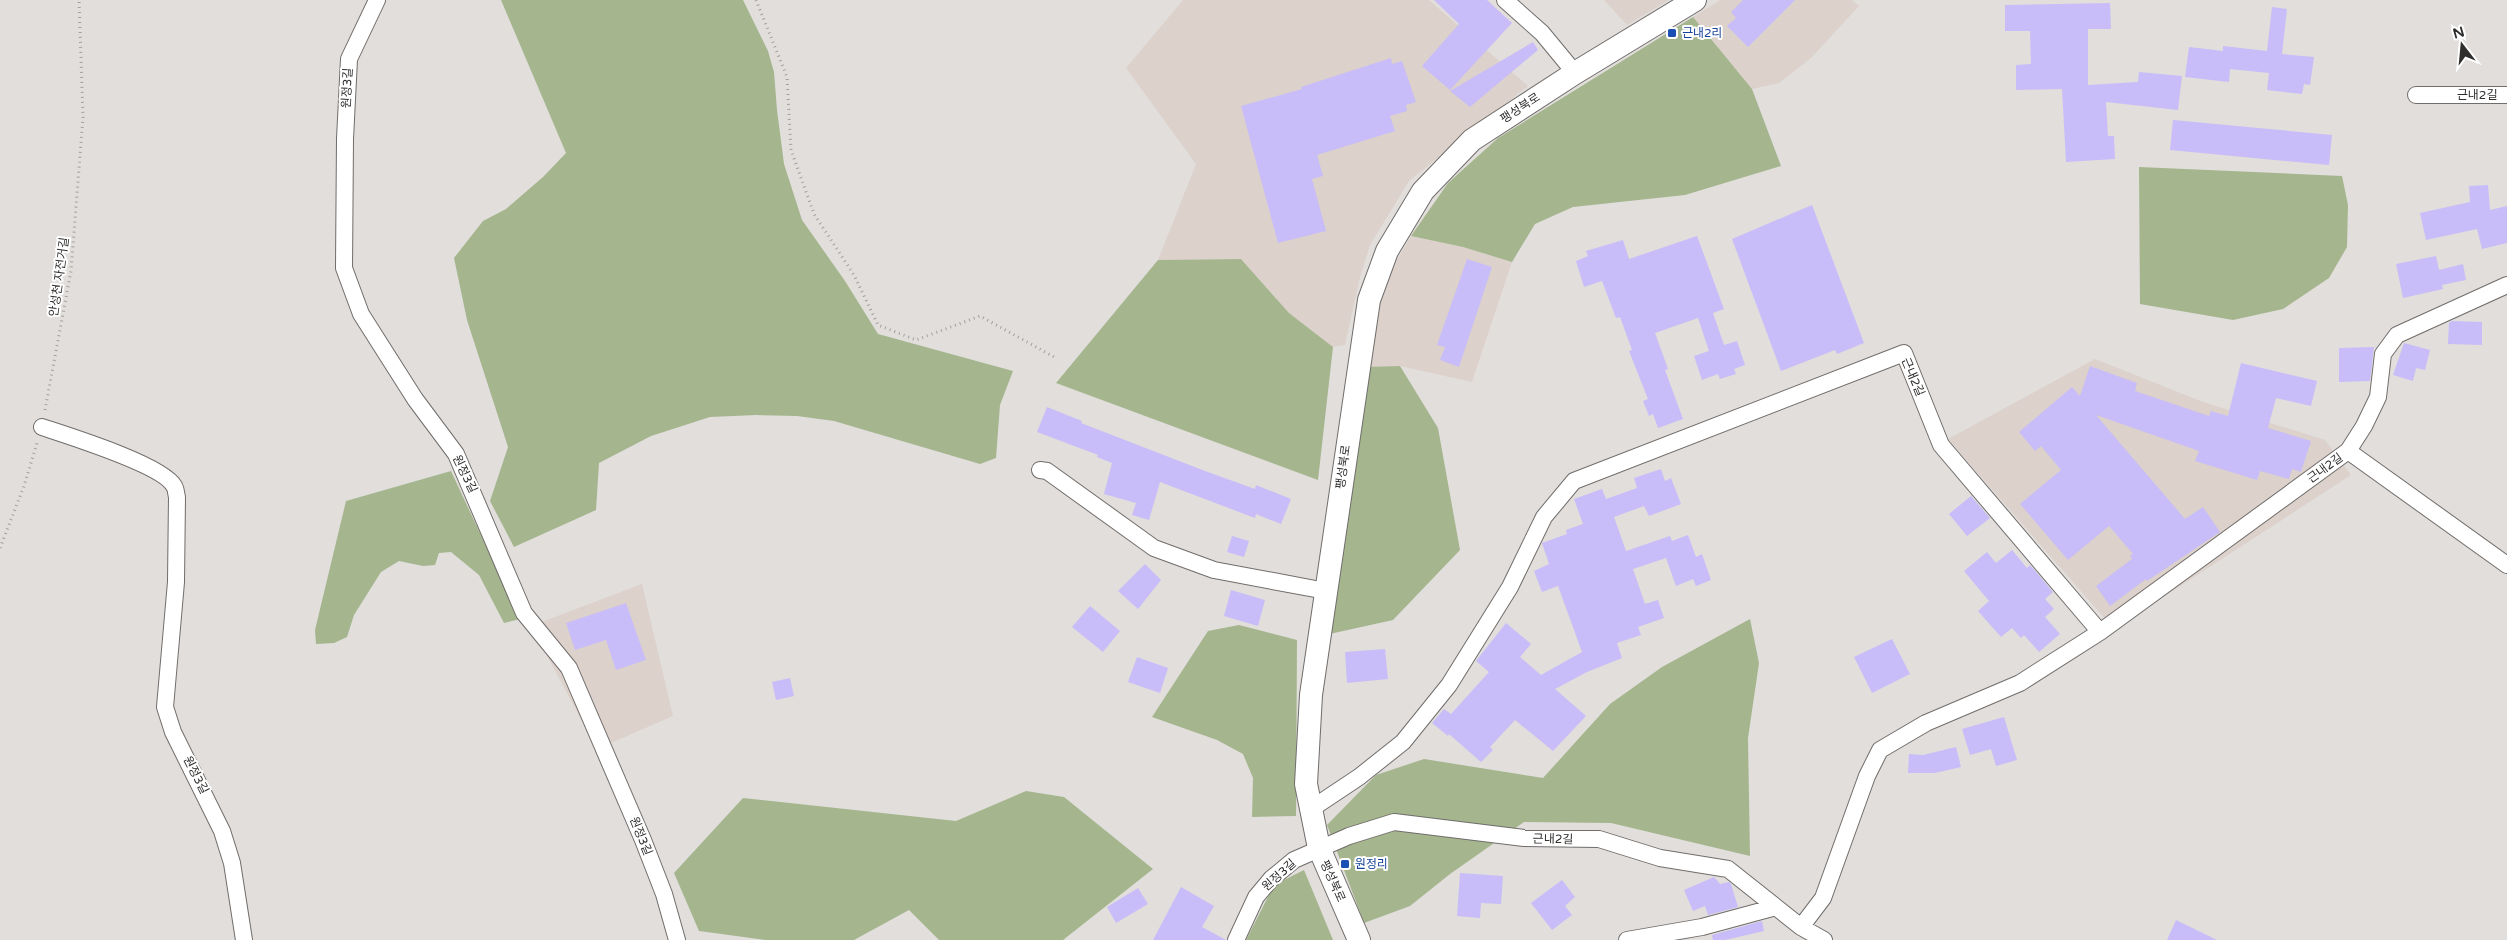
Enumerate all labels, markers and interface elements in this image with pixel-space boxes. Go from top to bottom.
north arrow [2437,20,2487,70]
text: N [2451,23,2466,43]
place label: 근내2리 [1682,26,1723,40]
marker: 근내2리 [1666,27,1678,39]
street label: 원정3길 [339,67,355,109]
street label: 근내2길 [2457,88,2497,102]
street label: 팽성북로 [1498,90,1542,126]
street label: 안성천 자전거길 [46,236,72,318]
street label: 근내2길 [1899,356,1927,398]
street label: 팽성북로 [1333,444,1353,490]
street label: 근내2길 [2304,450,2346,486]
street label: 원정3길 [450,453,480,495]
street label: 원정3길 [181,754,211,796]
street label: 원정3길 [627,815,655,857]
street label: 근내2길 [1533,832,1573,846]
street label: 원정3길 [1259,856,1299,894]
place label: 원정리 [1355,857,1388,871]
street label: 팽성북로 [1318,858,1348,904]
marker: 원정리 [1339,858,1351,870]

